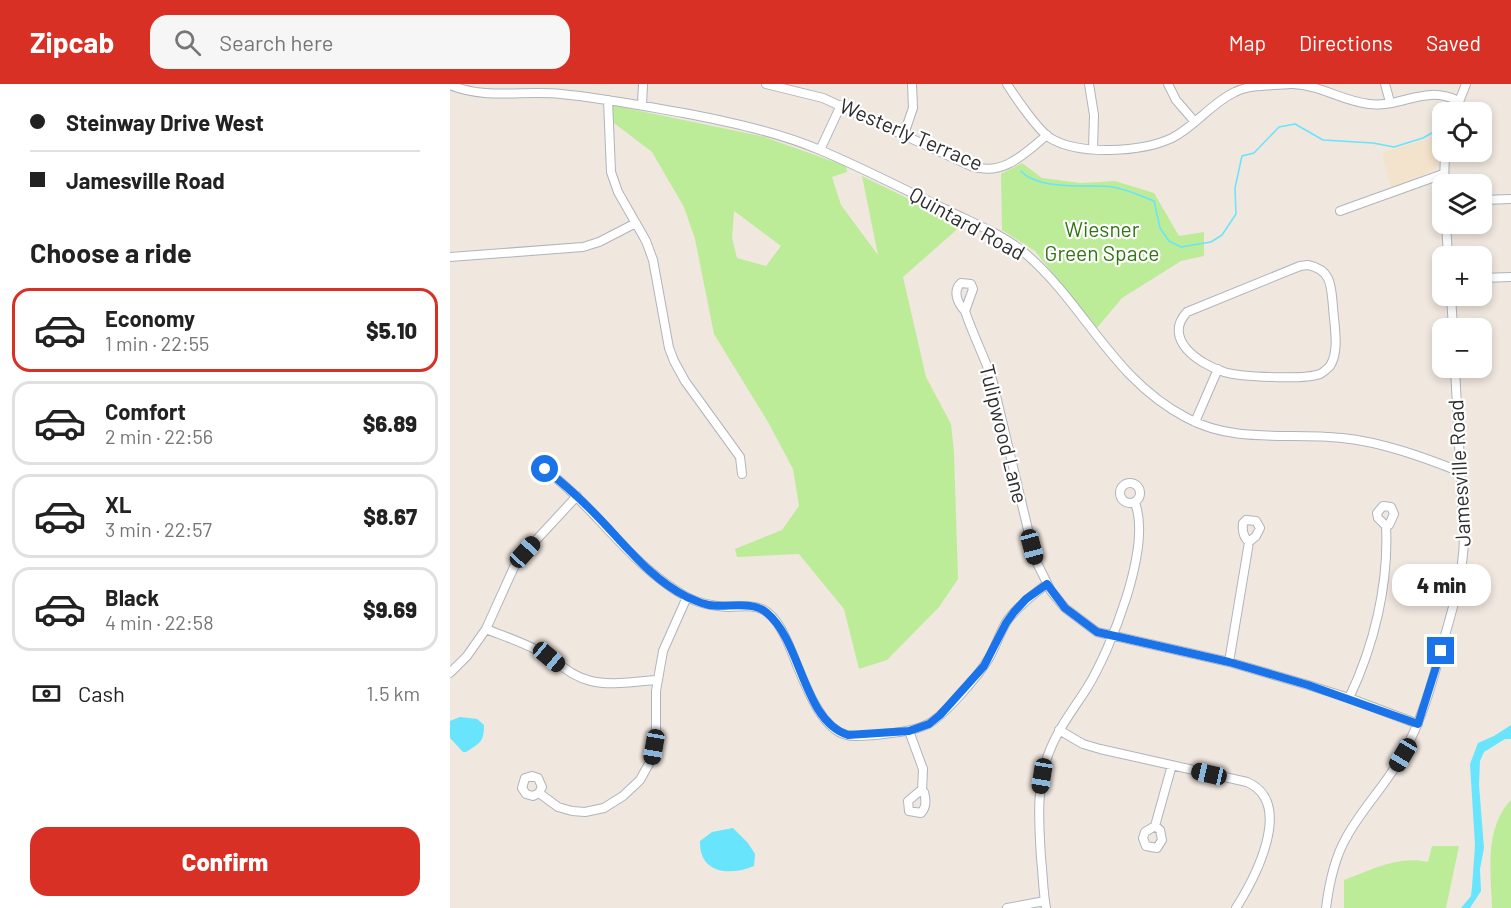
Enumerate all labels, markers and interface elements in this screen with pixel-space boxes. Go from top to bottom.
search box [150,15,570,69]
text: Zipcab [30,25,114,59]
icon: search [171,26,204,59]
text: Search here [219,29,334,55]
text: Map [1229,30,1266,55]
text: Directions [1299,30,1393,55]
text: Saved [1426,30,1481,55]
street label: Westerly Terrace [836,92,987,175]
map controls [1432,102,1492,378]
button: locate [1432,102,1492,162]
text: Steinway Drive West [66,109,264,135]
text: Jamesville Road [66,167,225,193]
button: layers [1432,174,1492,234]
street label: Quintard Road [906,181,1030,265]
park label: Wiesner Green Space [1045,216,1159,265]
text: Choose a ride [30,236,192,268]
button: + [1432,246,1492,306]
icon: car [33,303,87,357]
text: Economy [105,305,195,331]
text: $5.10 [366,317,417,343]
button: − [1432,318,1492,378]
text: 1 min · 22:55 [105,331,209,355]
street label: Tulipwood Lane [975,362,1034,506]
icon: car [33,396,87,450]
text: Comfort [105,398,186,424]
street label: Jamesville Road [1442,399,1475,547]
text: $6.89 [363,410,417,436]
text: 2 min · 22:56 [105,424,213,448]
route start [531,455,558,482]
icon: car [33,489,87,543]
text: XL [105,491,131,517]
text: $8.67 [363,503,417,529]
text: 3 min · 22:57 [105,517,212,541]
car [1019,527,1045,567]
car [506,533,544,571]
callout: 4 min [1392,564,1490,606]
text: 4 min [1417,573,1466,597]
icon: car [33,582,87,636]
text: Black [105,584,159,610]
text: $9.69 [363,596,417,622]
text: 4 min · 22:58 [105,610,214,634]
route end [1427,637,1454,664]
car [529,639,569,675]
icon: cash [30,677,63,710]
text: Cash [78,680,125,706]
text: 1.5 km [367,681,420,705]
car [642,728,666,766]
car [1386,735,1420,775]
car [1030,757,1054,795]
car [1189,761,1229,787]
button: Confirm [30,827,420,896]

